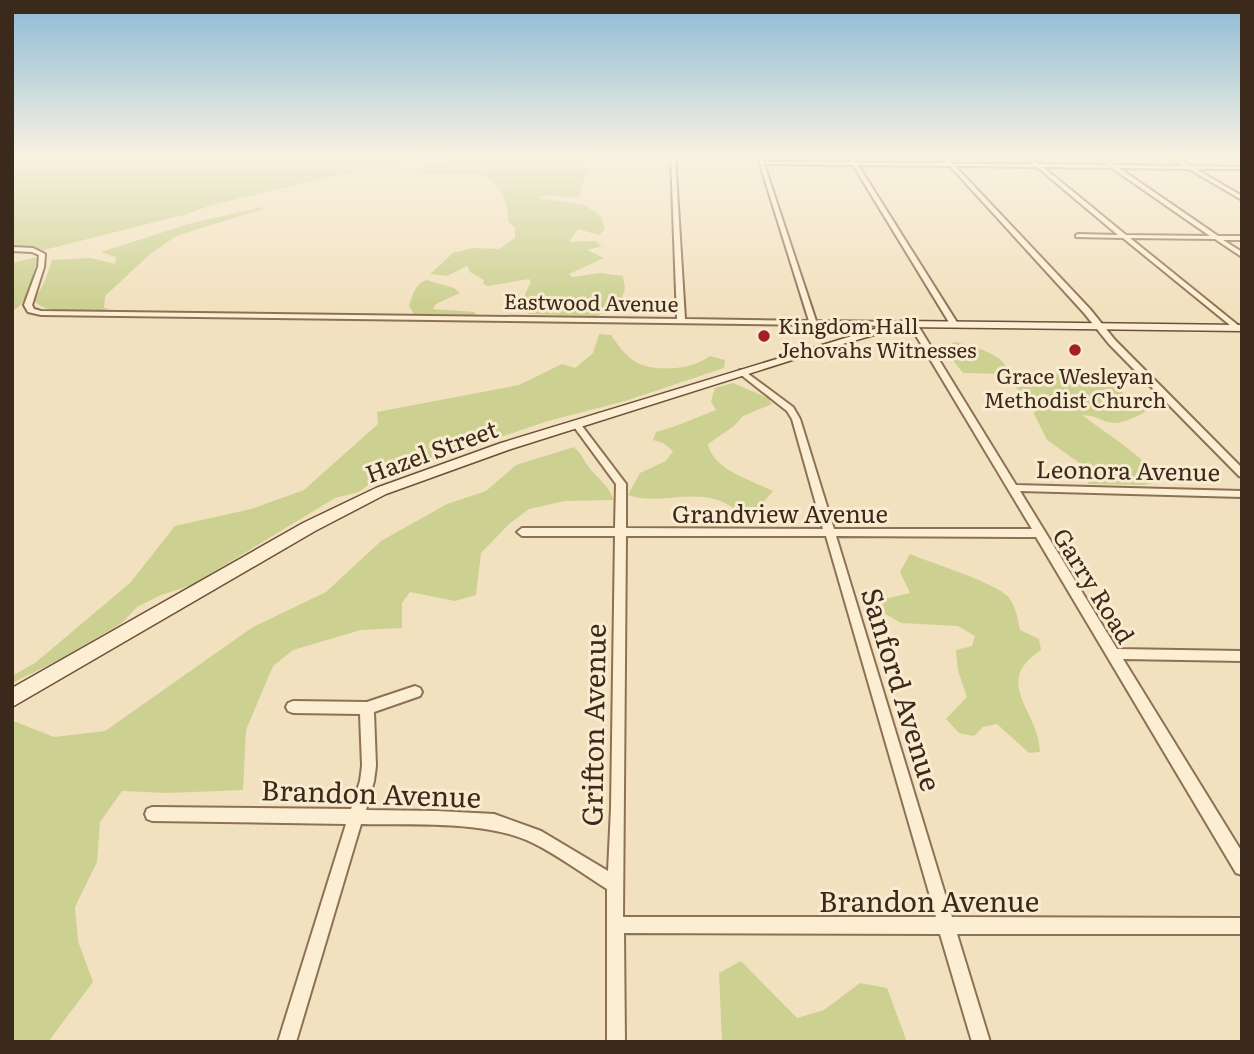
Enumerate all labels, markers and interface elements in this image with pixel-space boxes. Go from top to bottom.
street label: Eastwood Avenue [503,284,679,318]
place label: Kingdom Hall Jehovahs Witnesses [778,309,976,364]
marker: Kingdom Hall Jehovahs Witnesses [756,328,772,344]
marker: Grace Wesleyan Methodist Church [1067,342,1083,358]
place label: Grace Wesleyan Methodist Church [984,359,1166,414]
street label: Hazel Street [360,410,502,490]
street label: Leonora Avenue [1035,450,1221,488]
street label: Grandview Avenue [672,495,888,530]
street label: Garry Road [1046,520,1145,650]
street label: Sanford Avenue [852,582,954,796]
street label: Grifton Avenue [569,623,615,827]
street label: Brandon Avenue [260,767,482,817]
street label: Brandon Avenue [819,879,1039,921]

